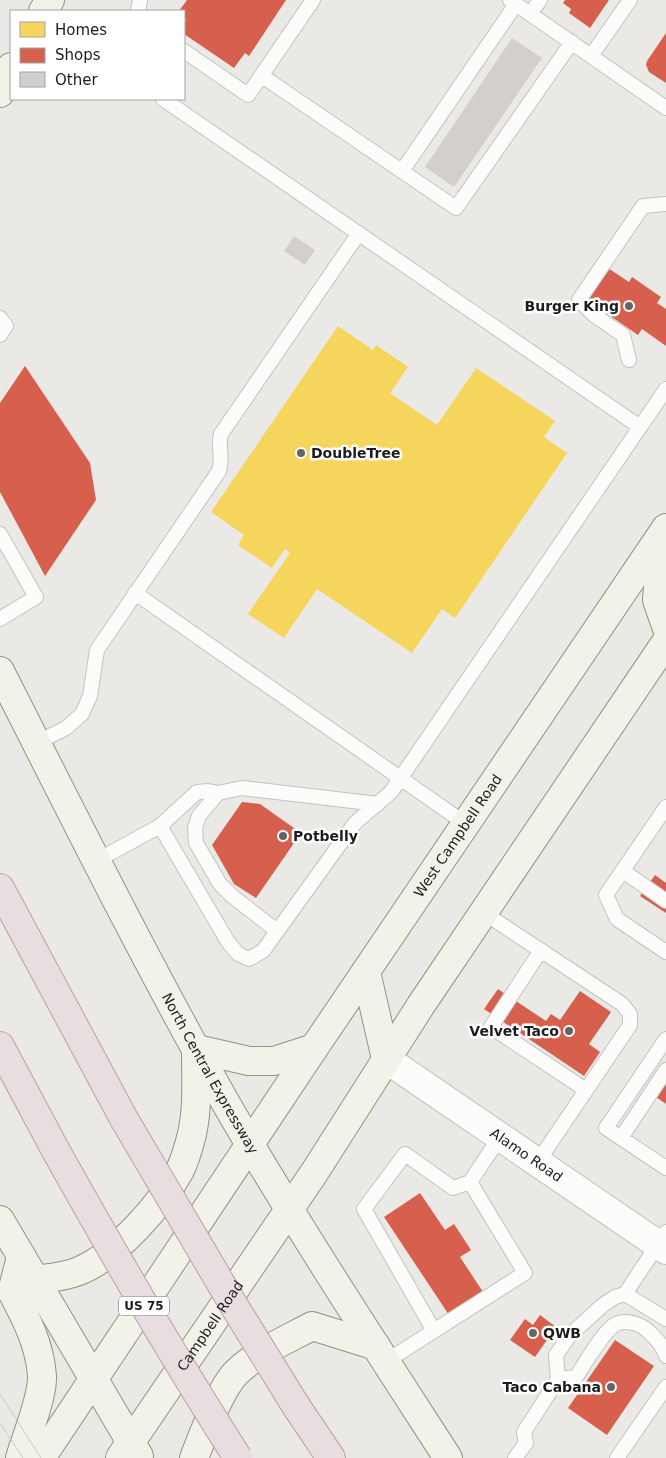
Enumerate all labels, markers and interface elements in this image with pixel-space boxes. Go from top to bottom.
legend [10,10,185,100]
text: Homes [55,21,107,39]
text: Shops [55,46,101,64]
text: Other [55,71,98,89]
place label: Burger King [525,298,619,314]
marker: Burger King [623,300,635,312]
place label: DoubleTree [311,445,400,461]
marker: DoubleTree [295,447,307,459]
street label: West Campbell Road [411,771,505,900]
place label: Potbelly [293,828,358,844]
marker: Potbelly [277,830,289,842]
street label: North Central Expressway [159,990,262,1157]
place label: Velvet Taco [469,1023,559,1039]
marker: Velvet Taco [563,1025,575,1037]
street label: Alamo Road [487,1125,566,1185]
street label: Campbell Road [174,1277,246,1374]
road number: US 75 [119,1296,169,1315]
place label: QWB [543,1325,581,1341]
marker: QWB [527,1327,539,1339]
place label: Taco Cabana [502,1379,601,1395]
marker: Taco Cabana [605,1381,617,1393]

